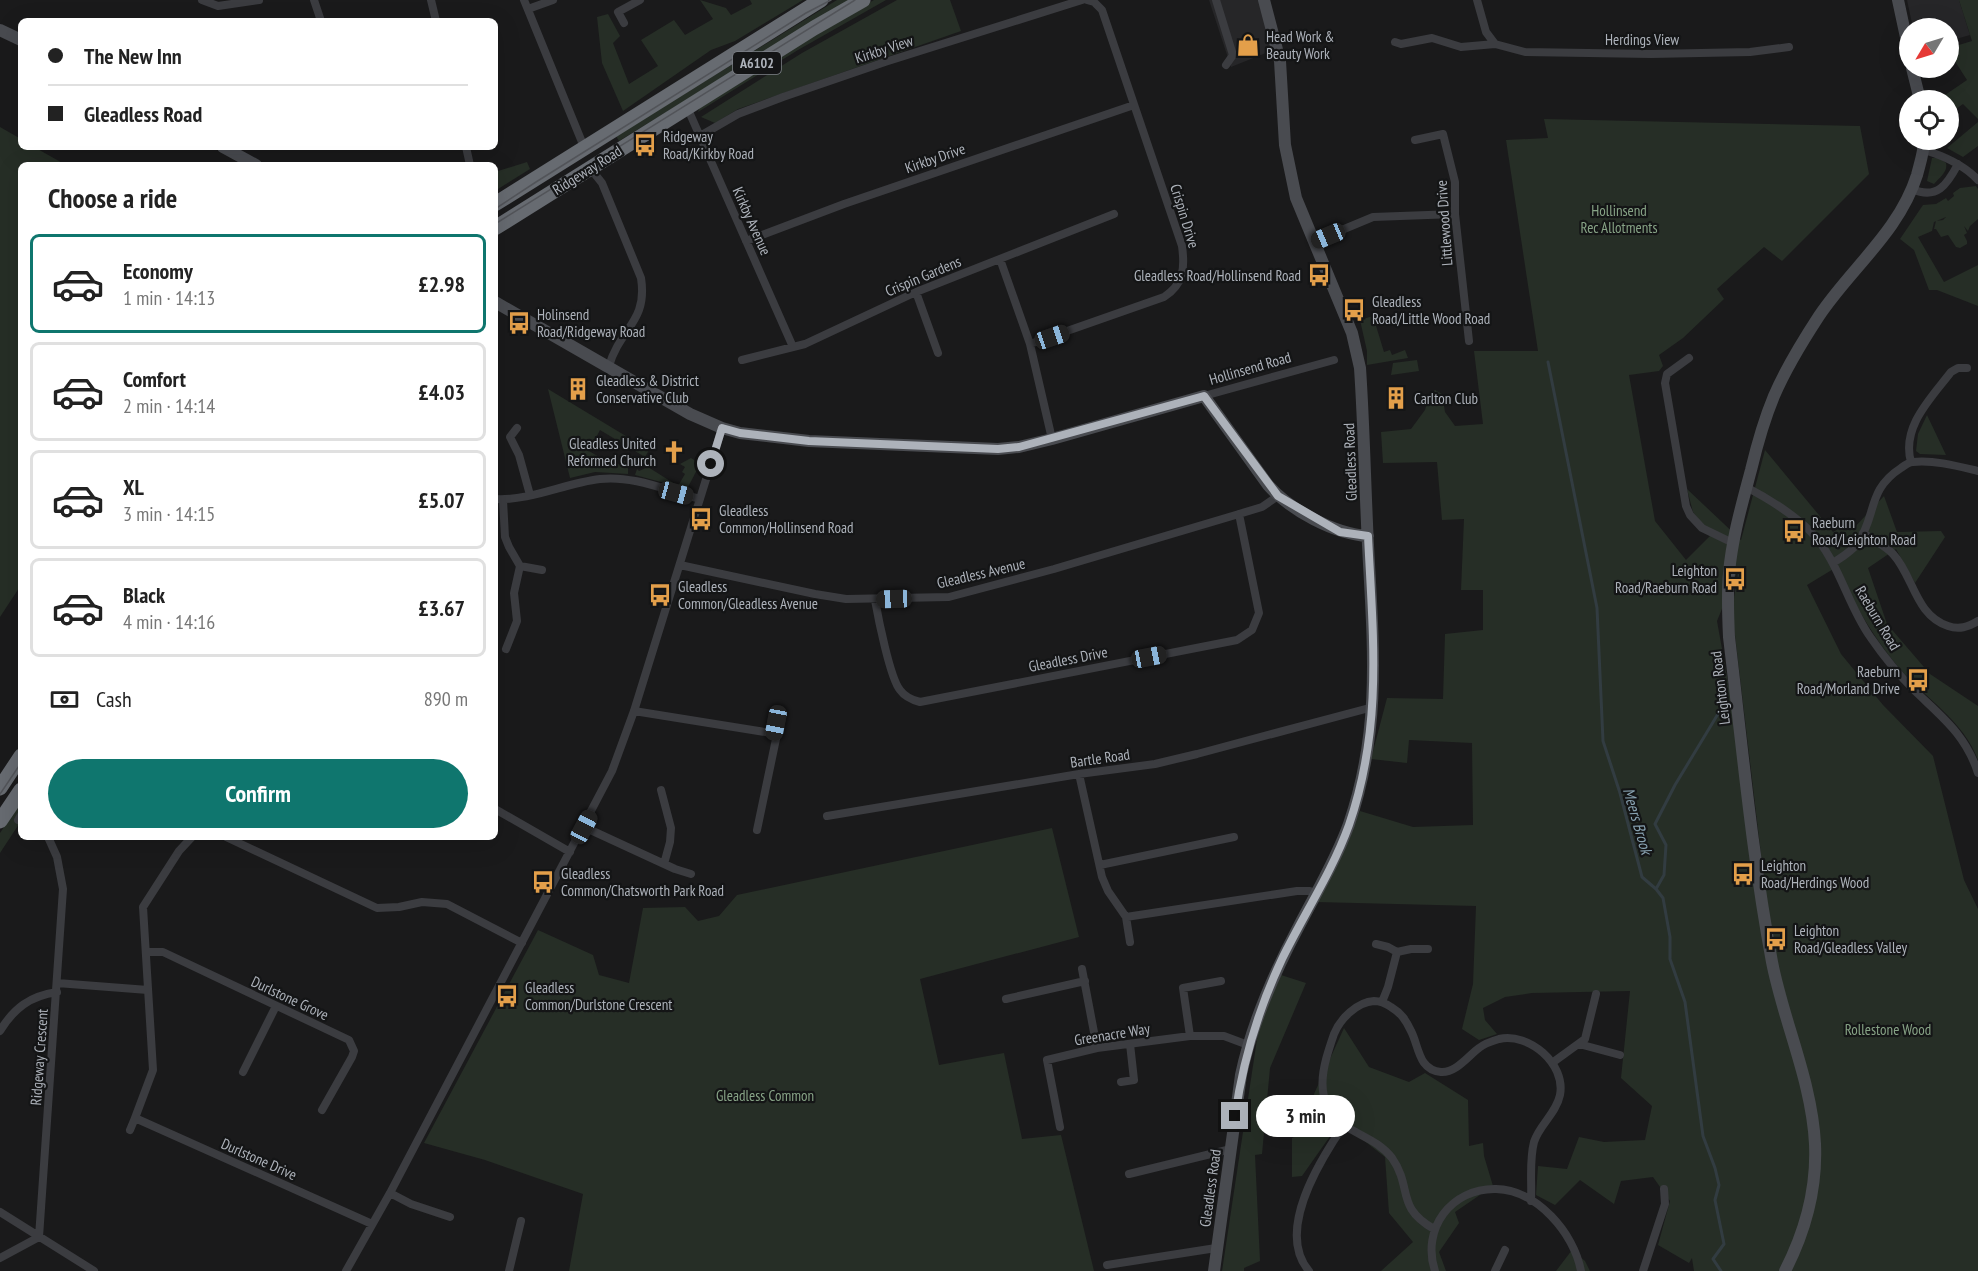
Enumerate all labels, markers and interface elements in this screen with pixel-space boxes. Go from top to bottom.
north arrow [1899,18,1959,78]
map controls [1899,18,1959,150]
place label: Head Work & Beauty Work [1266,27,1334,63]
street label: Herdings View [1605,30,1679,49]
street label: Kirkby View [852,31,916,67]
shop icon: Head Work & Beauty Work [1235,32,1261,58]
text: The New Inn [84,42,182,70]
road number: A6102 [733,52,781,74]
button: locate [1899,90,1959,150]
text: Gleadless Road [84,100,202,128]
place label: Ridgeway Road/Kirkby Road [663,127,754,163]
bus stop icon: Ridgeway Road/Kirkby Road [632,132,658,158]
street label: Kirkby Drive [902,139,968,177]
street label: Ridgeway Road [549,141,625,199]
street label: Littlewood Drive [1432,179,1456,267]
text: Choose a ride [48,181,177,215]
street label: Crispin Drive [1166,182,1204,250]
street label: Kirkby Avenue [729,184,775,258]
park label: Hollinsend Rec Allotments [1581,201,1657,237]
car [1308,221,1348,251]
street label: Crispin Gardens [882,252,964,300]
icon: car [51,257,105,311]
text: Economy [123,257,193,285]
bus stop icon: Gleadless Road/Hollinsend Road [1306,262,1332,288]
place label: Gleadless Road/Hollinsend Road [1134,266,1301,285]
text: £2.98 [418,270,465,298]
text: 1 min · 14:13 [123,285,215,311]
place label: Gleadless Road/Little Wood Road [1372,292,1490,328]
bus stop icon: Gleadless Road/Little Wood Road [1341,297,1367,323]
place label: Holinsend Road/Ridgeway Road [537,305,645,341]
bus stop icon: Holinsend Road/Ridgeway Road [506,310,532,336]
car [1032,323,1072,351]
street label: Hollinsend Road [1207,347,1293,389]
icon: car [51,365,105,419]
text: Comfort [123,365,186,393]
place label: Gleadless & District Conservative Club [596,371,699,407]
building icon: Gleadless & District Conservative Club [565,376,591,402]
text: £4.03 [418,378,465,406]
building icon: Carlton Club [1383,385,1409,411]
place label: Carlton Club [1414,389,1478,408]
text: 2 min · 14:14 [123,393,215,419]
street label: Gleadless Road [1339,423,1361,501]
place label: Gleadless United Reformed Church [567,434,656,470]
church icon: Gleadless United Reformed Church [661,439,687,465]
route start [697,450,724,477]
icon: car [51,473,105,527]
text: XL [123,473,144,501]
car [656,480,696,506]
text: £5.07 [418,486,465,514]
text: 3 min · 14:15 [123,501,215,527]
place label: Gleadless Common/Hollinsend Road [719,501,853,537]
bus stop icon: Gleadless Common/Hollinsend Road [688,506,714,532]
place label: Raeburn Road/Leighton Road [1812,513,1916,549]
bus stop icon: Raeburn Road/Leighton Road [1781,518,1807,544]
street label: Gleadless Avenue [935,554,1027,592]
place label: Leighton Road/Raeburn Road [1615,561,1717,597]
bus stop icon: Leighton Road/Raeburn Road [1722,566,1748,592]
place label: Gleadless Common/Gleadless Avenue [678,577,818,613]
icon: car [51,581,105,635]
text: Black [123,581,165,609]
bus stop icon: Gleadless Common/Gleadless Avenue [647,582,673,608]
street label: Raeburn Road [1851,582,1905,654]
car [876,589,912,609]
text: £3.67 [418,594,465,622]
text: 4 min · 14:16 [123,609,215,635]
street label: Gleadless Drive [1027,642,1109,676]
car [1130,645,1168,669]
street label: Leighton Road [1706,650,1734,726]
place label: Raeburn Road/Morland Drive [1797,662,1900,698]
bus stop icon: Raeburn Road/Morland Drive [1905,667,1931,693]
icon: cash [48,683,81,716]
text: Cash [96,685,132,713]
text: 890 m [424,686,468,712]
car [764,704,788,742]
street label: Bartle Road [1069,744,1131,772]
button: Confirm [48,759,468,828]
water label: Meers Brook [1619,785,1658,858]
car [568,807,600,847]
place label: Leighton Road/Herdings Wood [1761,856,1869,892]
bus stop icon: Leighton Road/Herdings Wood [1730,861,1756,887]
place label: Gleadless Common/Chatsworth Park Road [561,864,724,900]
bus stop icon: Gleadless Common/Chatsworth Park Road [530,869,556,895]
place label: Leighton Road/Gleadless Valley [1794,921,1907,957]
bus stop icon: Leighton Road/Gleadless Valley [1763,926,1789,952]
street label: Durlstone Grove [248,972,332,1024]
place label: Gleadless Common/Durlstone Crescent [525,978,673,1014]
bus stop icon: Gleadless Common/Durlstone Crescent [494,983,520,1009]
street label: Ridgeway Crescent [26,1008,52,1106]
street label: Greenacre Way [1073,1019,1151,1049]
park label: Rollestone Wood [1845,1020,1931,1039]
park label: Gleadless Common [716,1086,814,1105]
callout: 3 min [1256,1095,1355,1137]
route end [1221,1102,1248,1129]
text: 3 min [1285,1103,1326,1129]
street label: Durlstone Drive [218,1134,300,1184]
street label: Gleadless Road [1195,1148,1225,1228]

